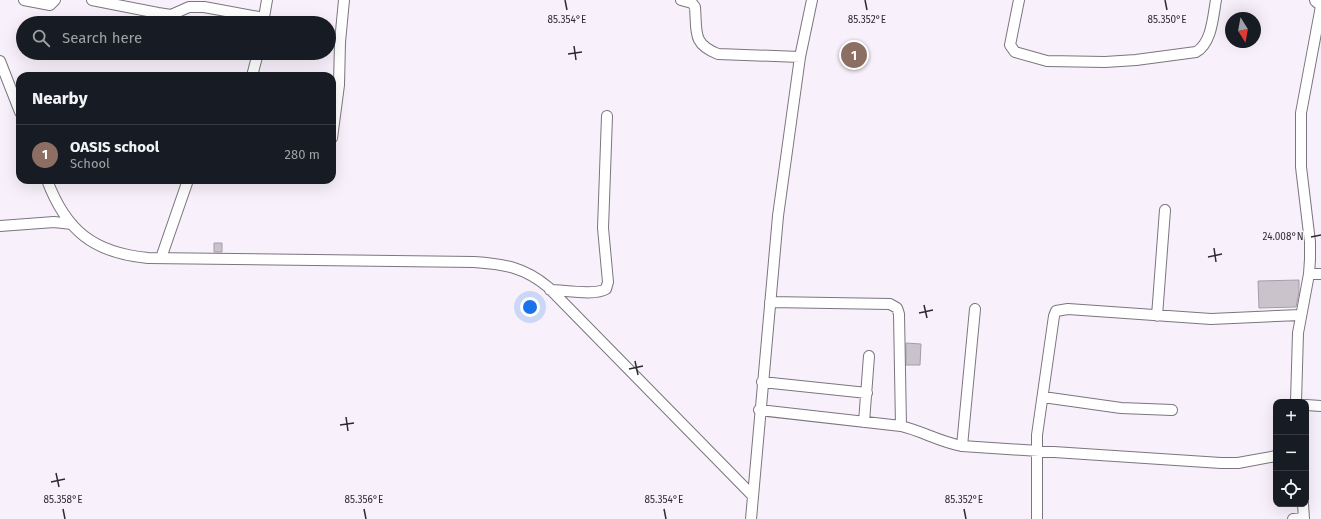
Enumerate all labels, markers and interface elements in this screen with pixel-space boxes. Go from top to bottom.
north arrow [1225,12,1261,48]
text: 85.354°E [548,14,586,26]
text: 85.352°E [848,14,886,26]
text: 85.350°E [1147,14,1187,26]
search box [16,16,336,60]
icon: search [30,27,52,49]
text: Search here [62,29,142,47]
pin: 1 [841,40,867,70]
text: Nearby [32,88,87,109]
text: OASIS school [70,138,159,156]
text: 1 [42,147,48,162]
text: 280 m [285,147,320,162]
text: School [70,156,110,171]
text: 24.008°N [1262,231,1304,243]
your location [520,297,540,317]
map controls [1273,399,1309,507]
button: + [1273,399,1309,435]
button: − [1273,435,1309,471]
button: locate [1273,471,1309,507]
text: 85.358°E [43,494,83,506]
text: 85.356°E [345,494,383,506]
text: 85.354°E [645,494,683,506]
text: 85.352°E [945,494,983,506]

